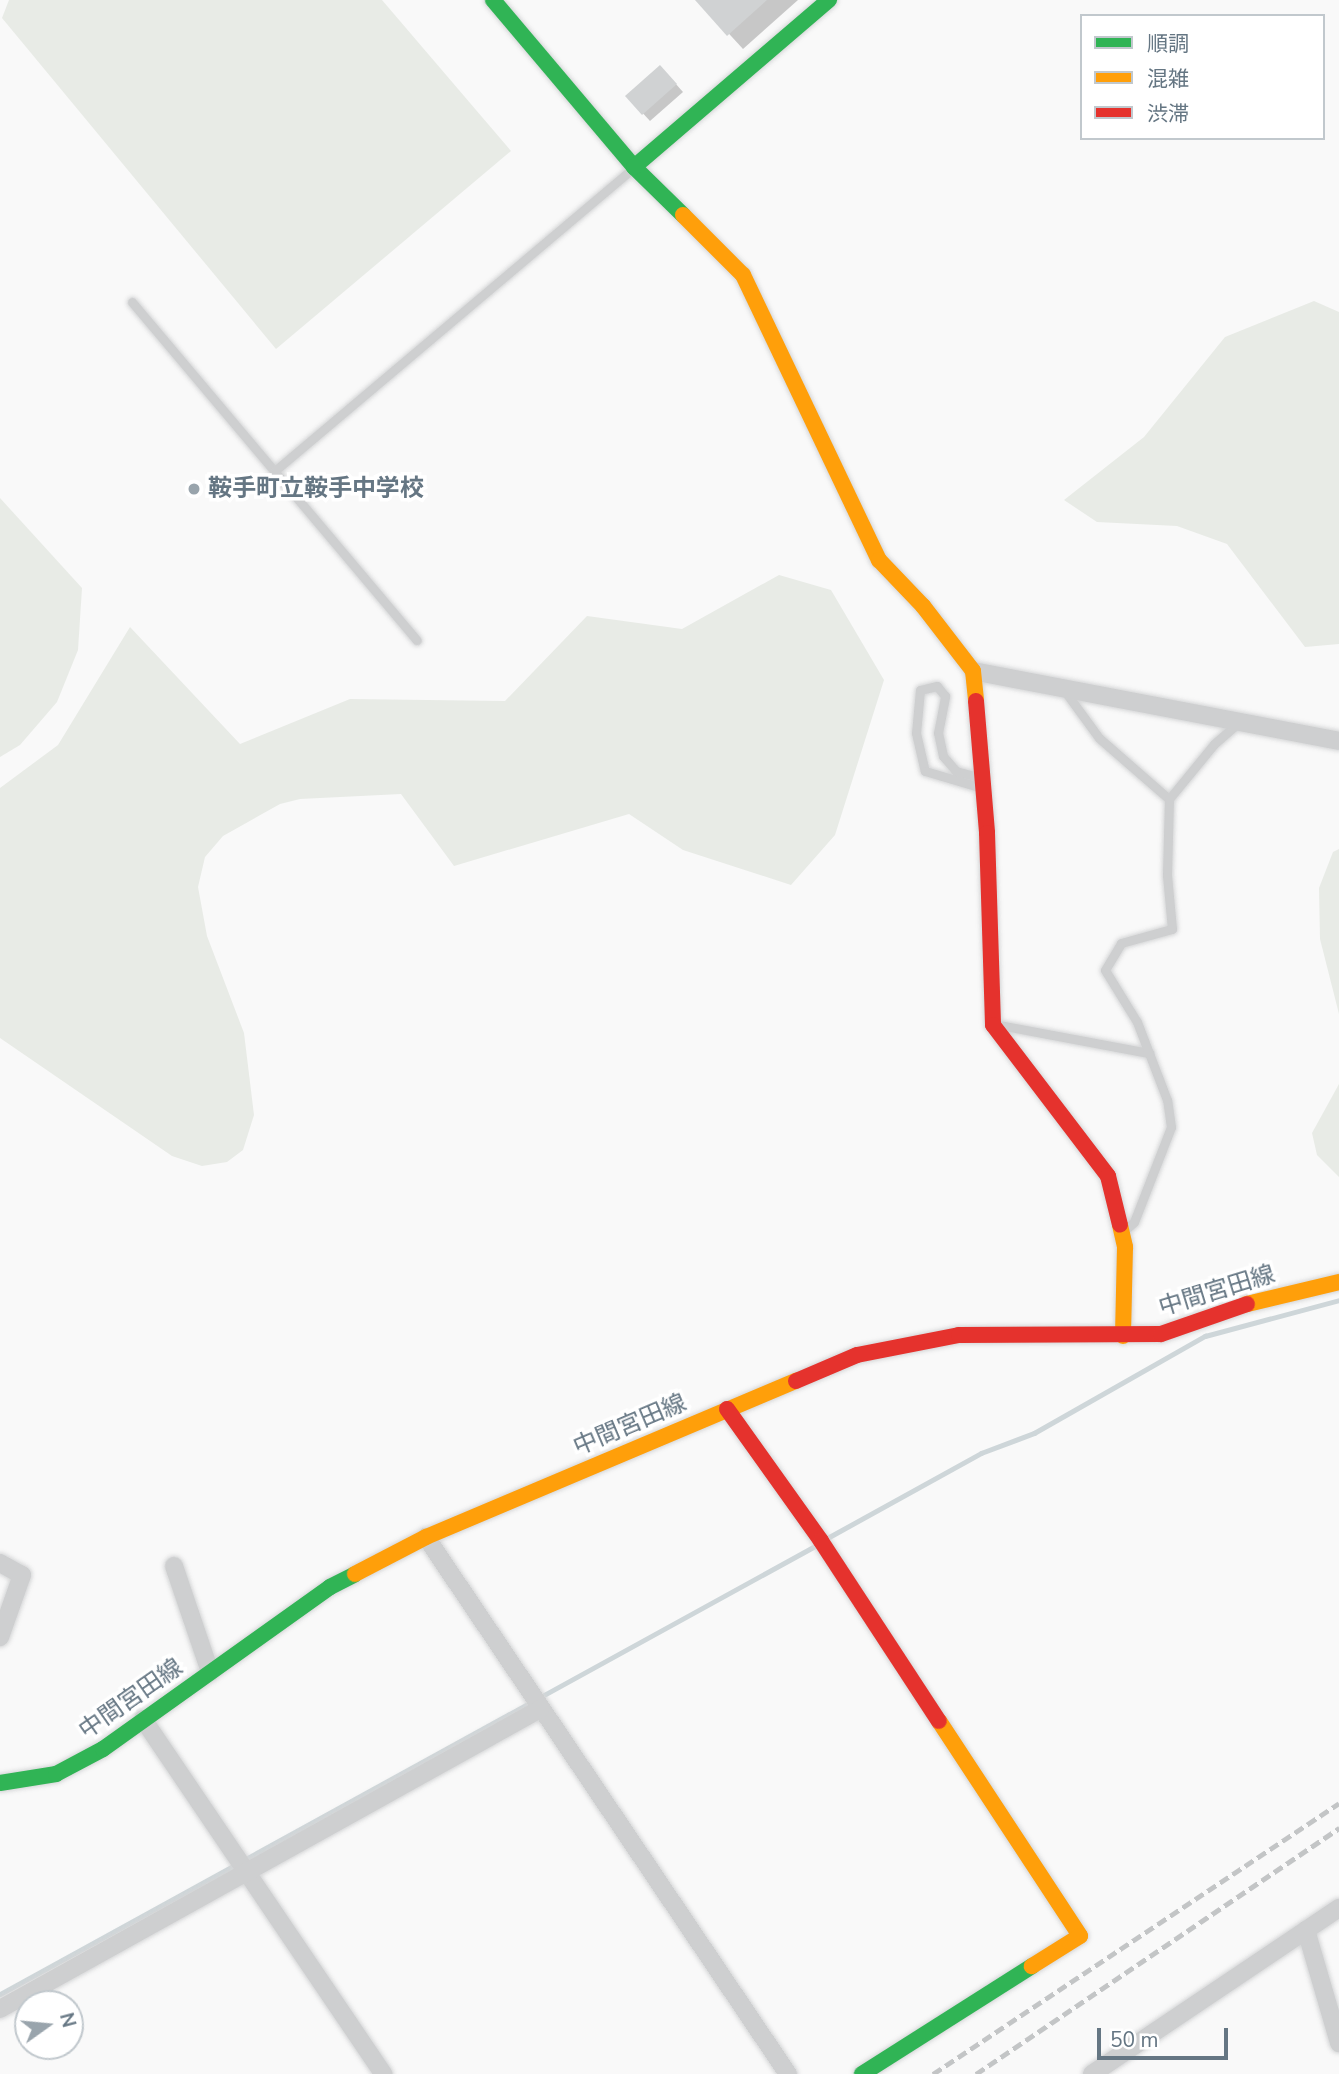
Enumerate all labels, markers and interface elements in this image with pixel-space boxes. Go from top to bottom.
legend [1080,14,1325,140]
text: 順調 [1147,30,1189,58]
text: 混雑 [1147,65,1189,93]
text: 渋滞 [1147,100,1189,128]
place label: 鞍手町立鞍手中学校 [208,475,424,503]
marker: 鞍手町立鞍手中学校 [186,481,202,497]
street label: 中間宮田線 [1155,1260,1279,1322]
street label: 中間宮田線 [569,1388,691,1462]
street label: 中間宮田線 [74,1653,188,1745]
north arrow [14,1990,84,2060]
text: N [53,2010,82,2030]
scale bar [1101,2014,1232,2058]
text: 50 m [1110,2026,1159,2054]

